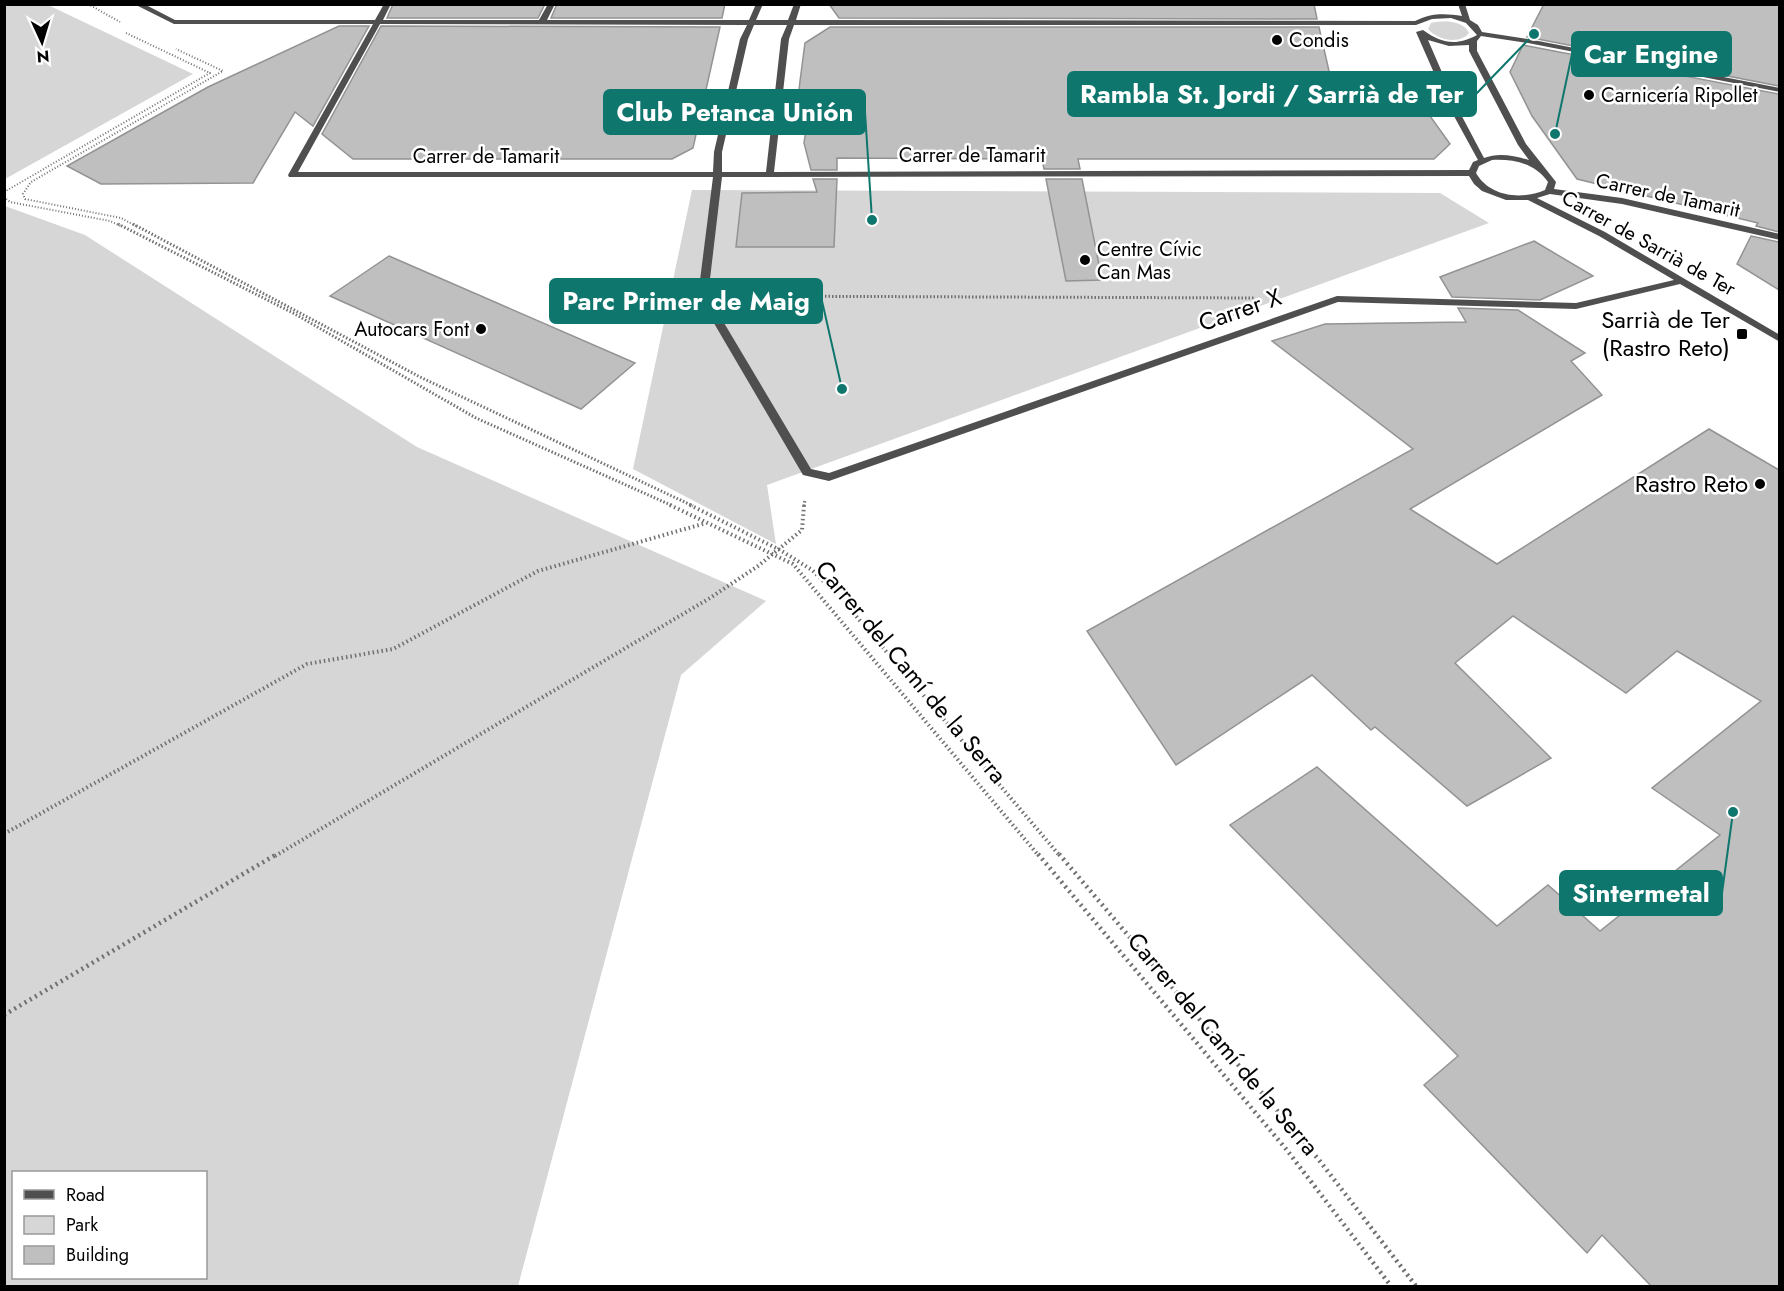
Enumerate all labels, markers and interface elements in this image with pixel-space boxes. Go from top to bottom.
north arrow [12,12,72,72]
place label: Condis [1289,26,1349,55]
callout: Car Engine [1572,32,1731,76]
marker: Condis [1270,33,1284,47]
text: Car Engine [1584,35,1718,73]
text: N [36,45,50,68]
callout: Rambla St. Jordi / Sarrià de Ter [1068,72,1476,116]
text: Rambla St. Jordi / Sarrià de Ter [1080,75,1464,113]
place label: Carnicería Ripollet [1601,81,1758,110]
marker: Carnicería Ripollet [1582,88,1596,102]
callout: Club Petanca Unión [604,90,865,134]
text: Club Petanca Unión [617,93,853,131]
street label: Carrer de Tamarit [899,141,1045,170]
street label: Carrer de Tamarit [413,142,559,171]
street label: Carrer de Tamarit [1593,166,1743,225]
street label: Carrer de Sarrià de Ter [1556,183,1741,303]
place label: Centre Cívic Can Mas [1097,235,1202,287]
marker: Centre Cívic Can Mas [1078,253,1092,267]
callout: Parc Primer de Maig [550,279,822,323]
street label: Carrer X [1194,279,1286,340]
text: Parc Primer de Maig [562,282,810,320]
place label: Sarrià de Ter (Rastro Reto) [1601,302,1731,365]
place label: Autocars Font [354,315,469,344]
marker: Autocars Font [474,322,488,336]
marker: Sarrià de Ter (Rastro Reto) [1735,327,1749,341]
place label: Rastro Reto [1635,466,1748,501]
marker: Rastro Reto [1753,477,1767,491]
street label: Carrer del Camí de la Serra [807,552,1015,791]
callout: Sintermetal [1560,871,1722,915]
text: Sintermetal [1572,874,1710,912]
street label: Carrer del Camí de la Serra [1119,924,1327,1163]
legend [12,1171,207,1279]
text: Road [66,1182,105,1208]
text: Park [66,1212,98,1238]
text: Building [66,1242,129,1268]

